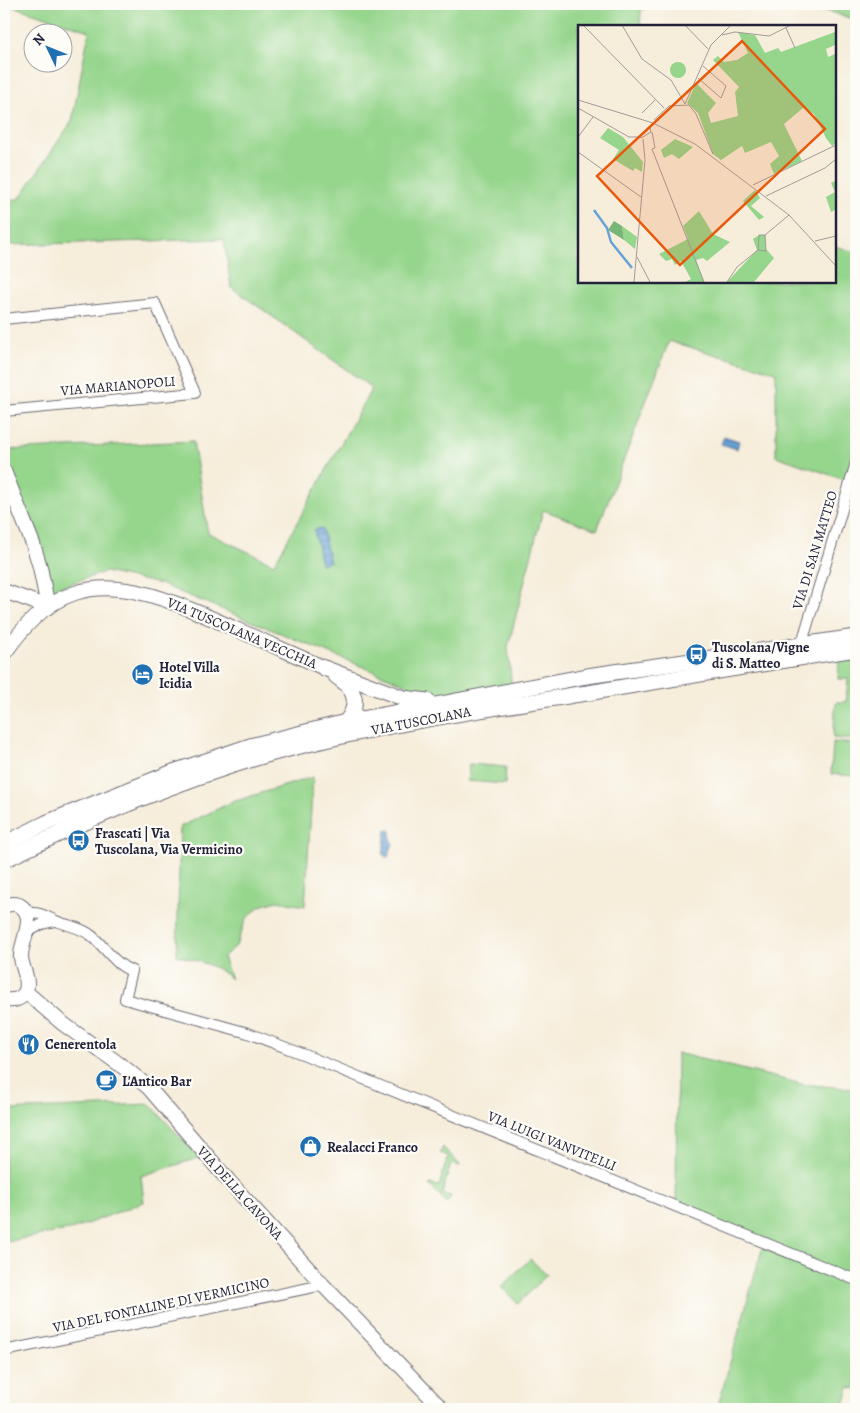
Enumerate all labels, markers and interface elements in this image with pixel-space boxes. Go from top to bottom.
north arrow [22,22,72,72]
inset map [578,25,835,282]
text: N [28,29,49,50]
street label: VIA MARIANOPOLI [59,372,176,401]
street label: VIA DI SAN MATTEO [788,488,842,613]
street label: VIA TUSCOLANA VECCHIA [163,592,321,674]
place label: Tuscolana/Vigne di S. Matteo [712,638,810,673]
bus stop icon: Tuscolana/Vigne di S. Matteo [684,643,708,667]
place label: Hotel Villa Icidia [159,658,220,693]
hotel icon: Hotel Villa Icidia [131,663,155,687]
street label: VIA TUSCOLANA [369,702,473,740]
place label: Frascati | Via Tuscolana, Via Vermicino [95,824,243,859]
bus stop icon: Frascati | Via Tuscolana, Via Vermicino [67,829,91,853]
restaurant icon: Cenerentola [17,1032,41,1056]
place label: Cenerentola [45,1035,117,1054]
cafe icon: L'Antico Bar [94,1069,118,1093]
place label: L'Antico Bar [122,1072,192,1091]
street label: VIA LUIGI VANVITELLI [484,1106,619,1176]
shop icon: Realacci Franco [299,1135,323,1159]
place label: Realacci Franco [327,1138,418,1157]
street label: VIA DELLA CAVONA [192,1141,288,1245]
street label: VIA DEL FONTALINE DI VERMICINO [50,1273,271,1337]

